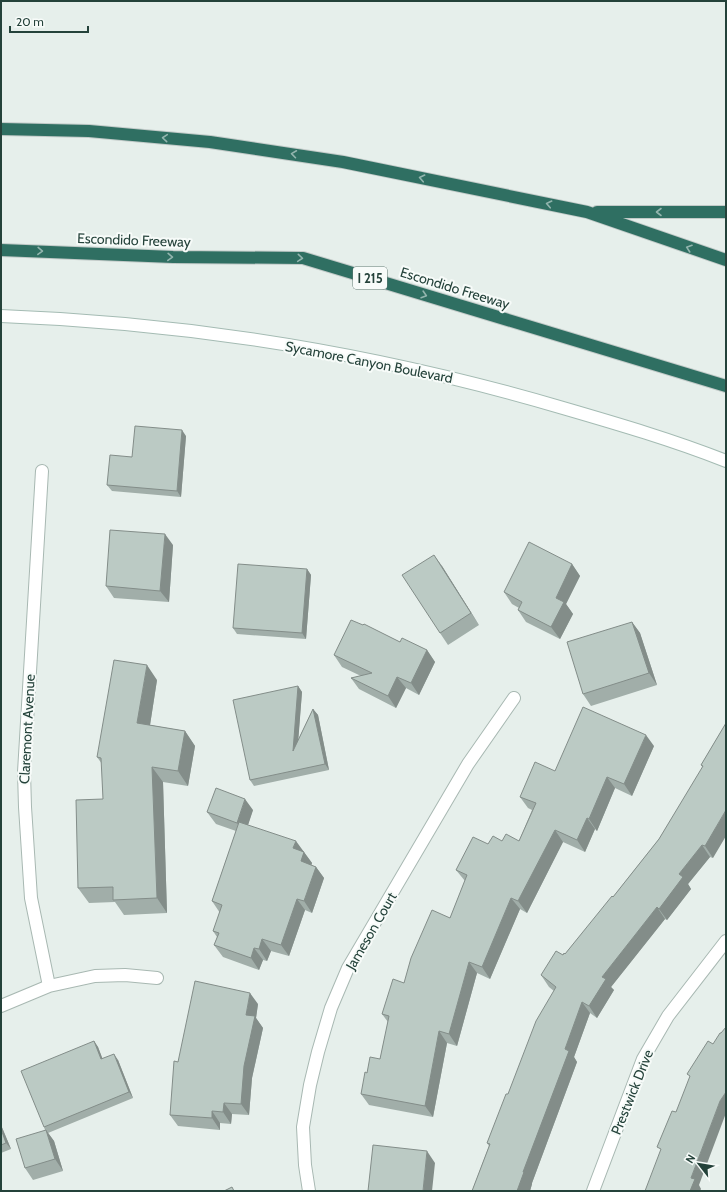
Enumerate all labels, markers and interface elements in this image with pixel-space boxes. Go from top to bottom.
scale bar [10,8,88,34]
text: 20 m [16,14,44,29]
one-way arrow [162,133,168,142]
one-way arrow [291,150,297,159]
one-way arrow [419,174,425,182]
one-way arrow [546,200,552,208]
one-way arrow [656,208,662,216]
street label: Escondido Freeway [77,229,191,251]
one-way arrow [686,244,693,253]
one-way arrow [37,247,43,256]
one-way arrow [167,253,173,261]
one-way arrow [297,254,303,263]
street label: Escondido Freeway [398,263,512,313]
road number: I 215 [353,267,387,289]
one-way arrow [421,290,428,299]
street label: Sycamore Canyon Boulevard [284,337,454,387]
street label: Claremont Avenue [15,674,39,784]
street label: Jameson Court [341,889,401,974]
street label: Prestwick Drive [607,1047,657,1137]
north arrow [679,1144,719,1184]
text: N [682,1152,698,1166]

